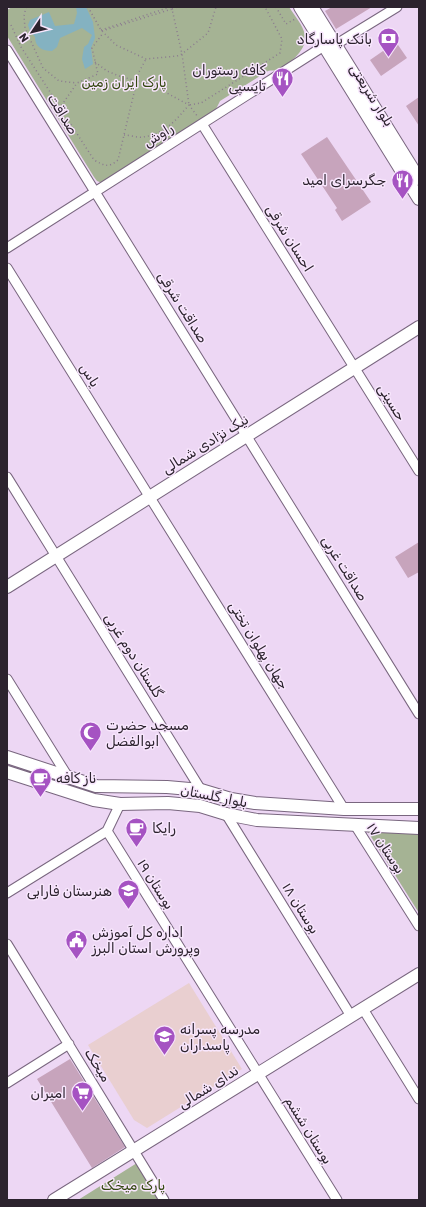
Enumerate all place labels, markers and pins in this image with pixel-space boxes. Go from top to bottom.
bank icon: بانک پاسارگاد [375,26,401,59]
place label: بانک پاسارگاد [297,31,372,49]
place label: کافه رستوران تایسپی [192,62,267,96]
restaurant icon: کافه رستوران تایسپی [269,65,295,98]
restaurant icon: جگرسرای امید [389,167,415,200]
place label: جگرسرای امید [302,172,386,189]
place label: مسجد حضرت ابوالفضل [106,717,189,750]
mosque icon: مسجد حضرت ابوالفضل [77,720,103,753]
cafe icon: ناز کافه [28,765,54,798]
place label: ناز کافه [56,770,96,787]
cafe icon: رایکا [124,815,150,848]
place label: رایکا [152,820,176,837]
school or university icon: هنرستان فارابی [115,878,141,911]
place label: هنرستان فارابی [27,883,112,900]
place label: اداره کل آموزش وپرورش استان البرز [91,924,200,958]
public building icon: اداره کل آموزش وپرورش استان البرز [64,927,90,960]
place label: مدرسه پسرانه پاسداران [180,1021,260,1055]
school or university icon: مدرسه پسرانه پاسداران [152,1024,178,1057]
supermarket icon: امیران [69,1080,95,1113]
place label: امیران [30,1085,66,1102]

